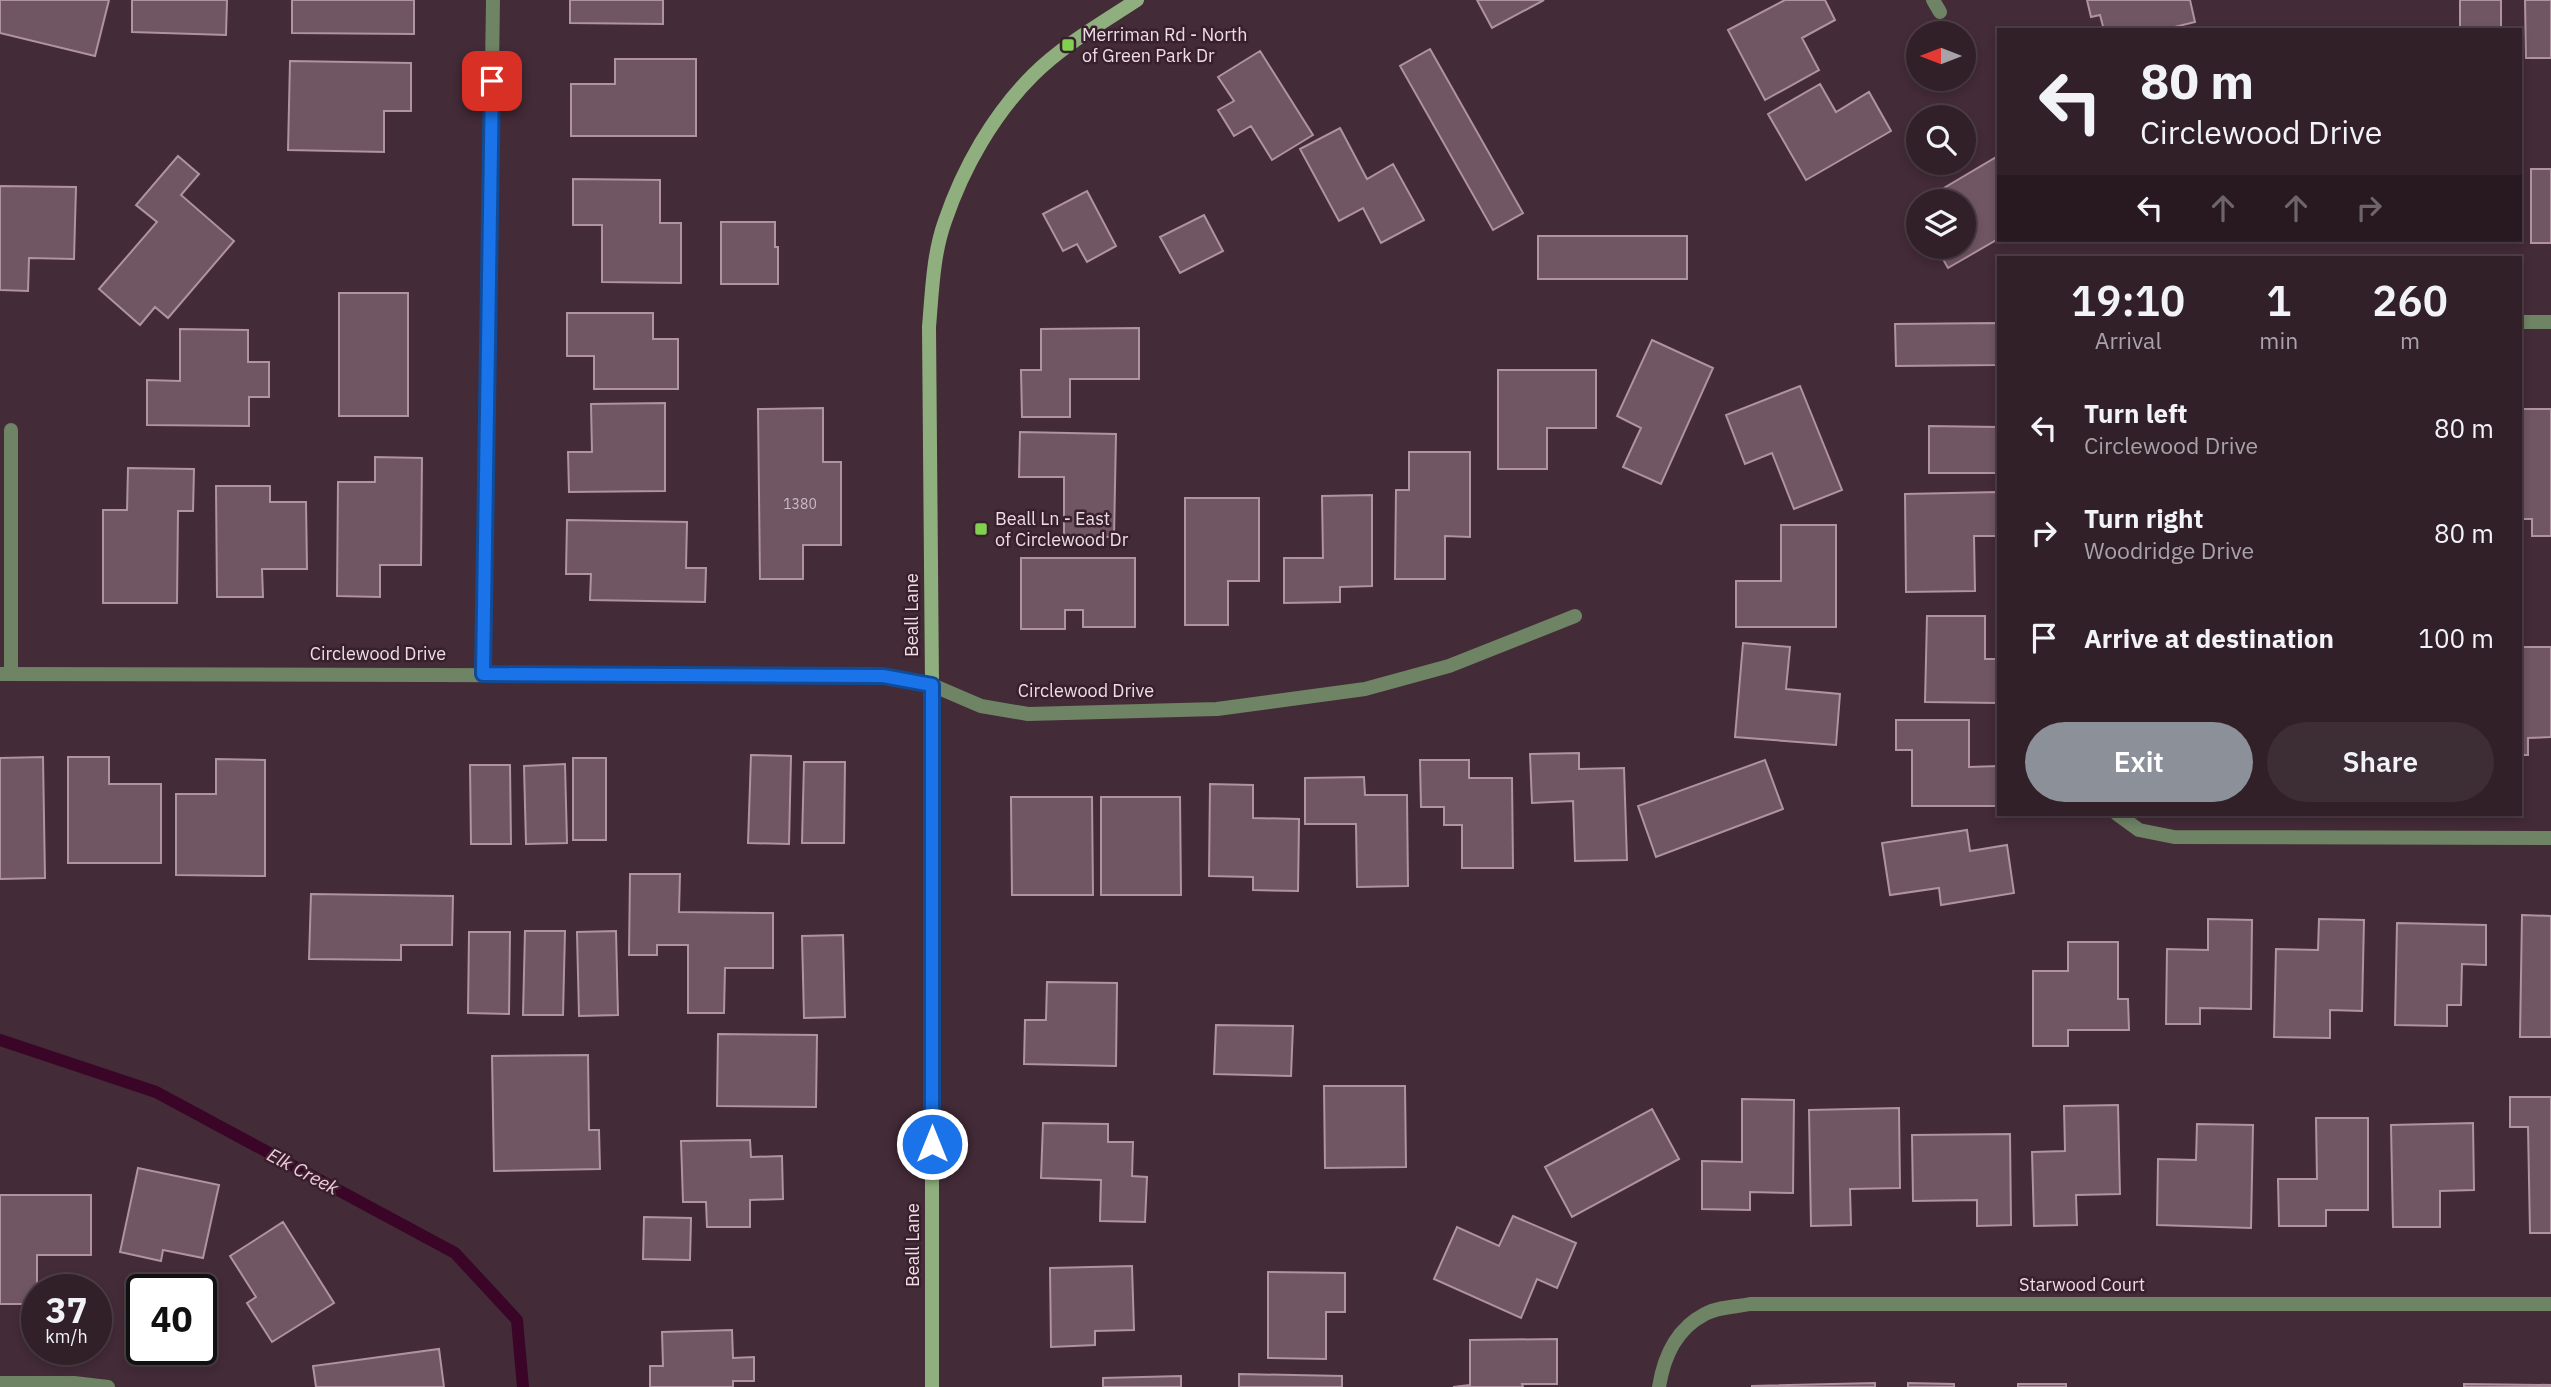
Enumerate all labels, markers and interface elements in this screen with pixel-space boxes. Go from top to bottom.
north arrow [1906,21,1976,91]
map controls [1906,21,1976,259]
place label: Merriman Rd - North of Green Park Dr [1082,23,1247,67]
marker: Merriman Rd - North of Green Park Dr [1060,37,1076,53]
text: 80 m [2140,49,2254,112]
pin [462,51,522,111]
icon: left [2025,56,2116,147]
icon: arrive [473,62,511,100]
button: search [1906,105,1976,175]
text: Circlewood Drive [2140,111,2382,153]
button: layers [1906,189,1976,259]
icon: left [2131,189,2169,227]
icon: ahead [2204,189,2242,227]
icon: ahead [2277,189,2315,227]
icon: right [2350,189,2388,227]
text: 19:10 [2071,273,2185,328]
text: 1 [2266,273,2291,328]
text: 260 [2372,273,2448,328]
text: Arrival [2095,325,2162,355]
text: min [2259,325,2298,355]
text: m [2400,325,2420,355]
text: Turn left [2084,396,2187,430]
icon: left [2025,409,2063,447]
text: 80 m [2434,411,2494,445]
text: Circlewood Drive [2084,430,2258,460]
house number: 1380 [783,495,817,513]
text: Turn right [2084,501,2203,535]
place label: Beall Ln - East of Circlewood Dr [995,507,1129,551]
icon: right [2025,514,2063,552]
text: 80 m [2434,516,2494,550]
marker: Beall Ln - East of Circlewood Dr [973,521,989,537]
text: Woodridge Drive [2084,535,2254,565]
street label: Beall Lane [900,573,923,657]
icon: arrive [2025,619,2063,657]
text: Arrive at destination [2084,621,2334,655]
text: 100 m [2418,621,2494,655]
street label: Circlewood Drive [310,642,446,665]
street label: Circlewood Drive [1018,679,1154,702]
button: Exit [2025,722,2253,802]
button: Share [2267,722,2494,802]
position arrow [895,1107,969,1181]
water label: Elk Creek [263,1142,344,1200]
street label: Beall Lane [901,1203,924,1287]
street label: Starwood Court [2019,1273,2145,1296]
speed limit sign: 40 [126,1274,217,1365]
text: 37 [45,1287,88,1333]
text: km/h [45,1325,88,1348]

